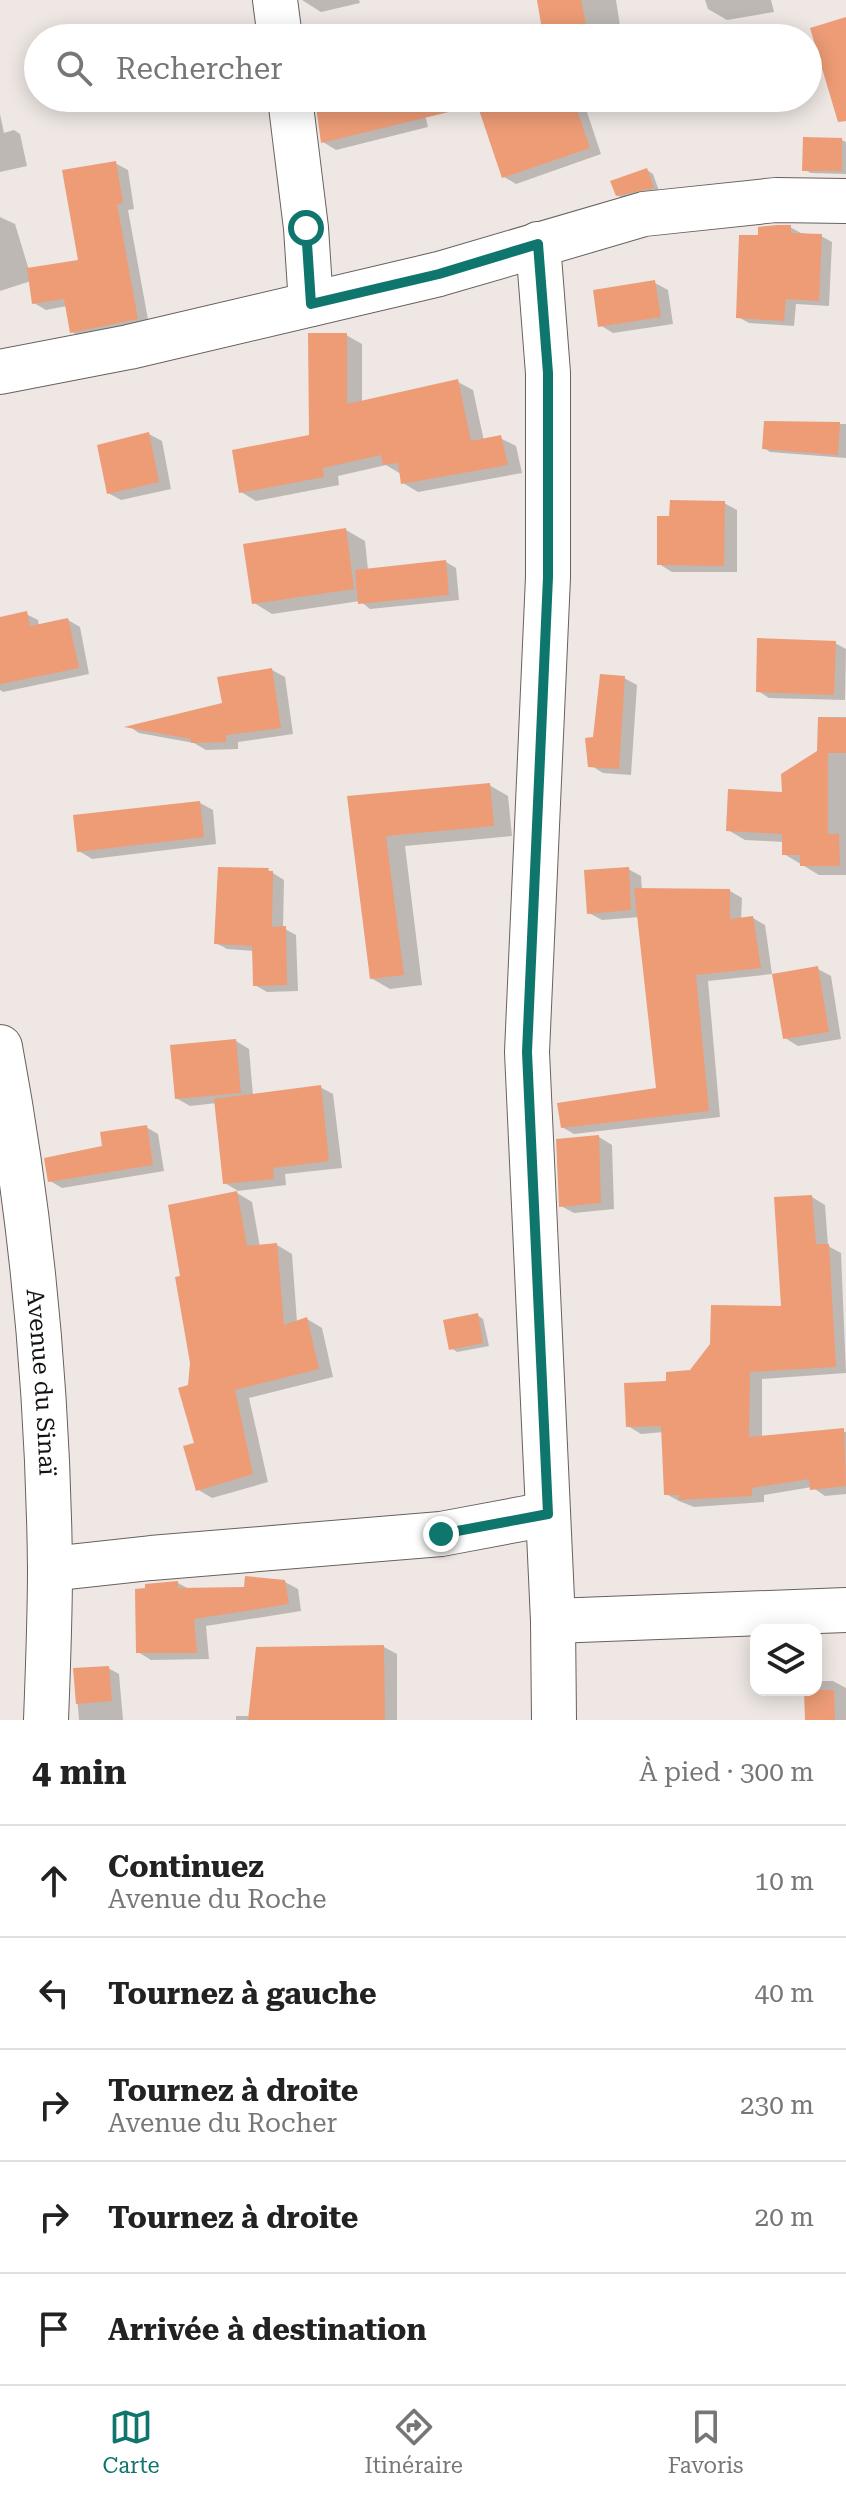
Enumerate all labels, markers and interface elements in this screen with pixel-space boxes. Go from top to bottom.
search box [24,24,822,112]
icon: search [52,46,96,90]
text: Rechercher [116,51,283,86]
route start [288,210,324,246]
street label: Avenue du Sinaï [21,1287,62,1477]
route end [423,1516,459,1552]
map controls [750,1624,822,1696]
button: layers [750,1624,822,1696]
text: 4 min [32,1752,127,1792]
text: À pied · 300 m [639,1757,814,1787]
text: Continuez [108,1849,264,1884]
icon: ahead [32,1859,76,1903]
text: 10 m [755,1866,814,1896]
text: Avenue du Roche [108,1884,327,1914]
icon: left [32,1971,76,2015]
text: Tournez à gauche [108,1976,377,2011]
text: 40 m [755,1978,814,2008]
text: Tournez à droite [108,2073,358,2108]
icon: right [32,2083,76,2127]
text: 230 m [740,2090,814,2120]
text: Avenue du Rocher [108,2108,337,2138]
icon: right [32,2195,76,2239]
text: Tournez à droite [108,2200,358,2235]
text: 20 m [755,2202,814,2232]
icon: arrive [32,2307,76,2351]
text: Arrivée à destination [108,2312,427,2347]
tab: Carte [102,2405,160,2478]
tab: Itinéraire [364,2405,463,2478]
tab: Favoris [668,2405,744,2478]

